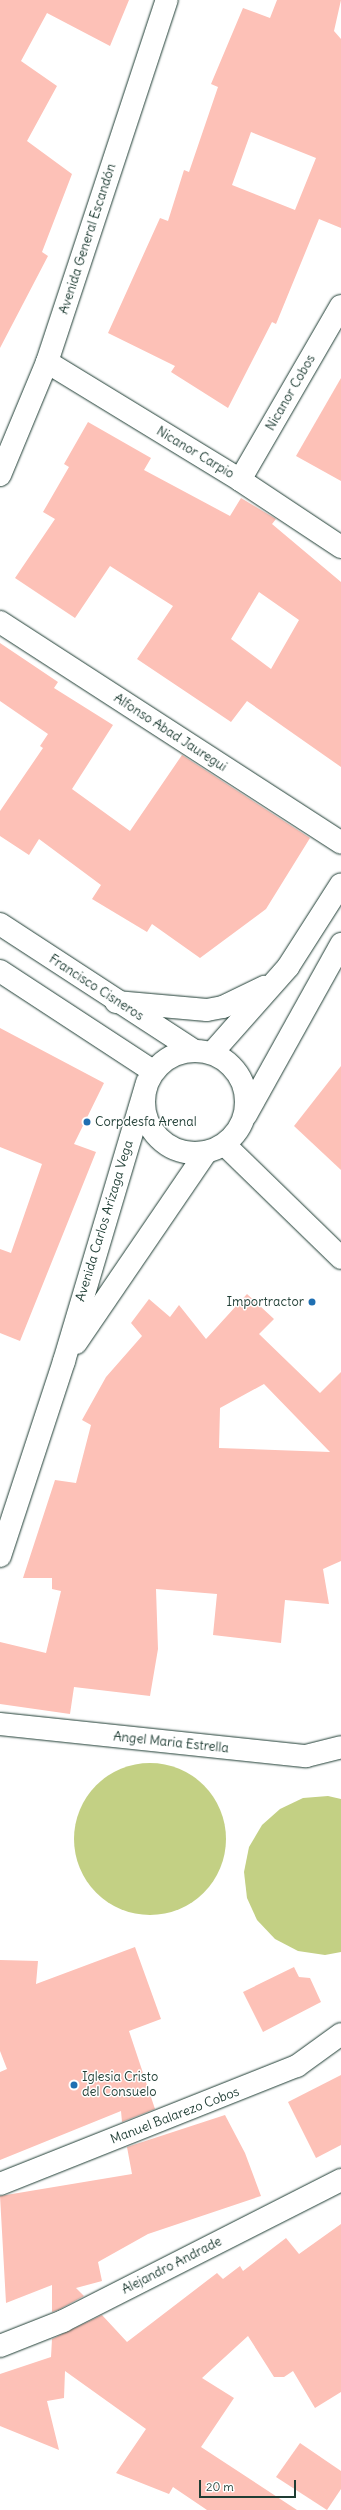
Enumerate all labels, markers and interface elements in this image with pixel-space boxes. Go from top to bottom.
street label: Avenida General Escandón [56,162,120,316]
street label: Nicanor Cobos [263,352,319,434]
street label: Nicanor Carpio [153,424,237,482]
street label: Alfonso Abad Jauregui [111,691,229,775]
street label: Francisco Cisneros [46,952,146,1024]
place label: Corpdesfa Arenal [95,1114,197,1130]
marker: Corpdesfa Arenal [82,1117,92,1127]
street label: Avenida Carlos Arízaga Vega [73,1139,137,1303]
place label: Importractor [226,1294,304,1310]
marker: Importractor [307,1297,317,1307]
street label: Angel Maria Estrella [113,1729,229,1757]
place label: Iglesia Cristo del Consuelo [82,2070,158,2101]
marker: Iglesia Cristo del Consuelo [69,2080,79,2090]
street label: Manuel Balarezo Cobos [108,2084,242,2148]
street label: Alejandro Andrade [119,2234,225,2298]
scale bar [201,2472,298,2498]
text: 20 m [206,2479,234,2494]

